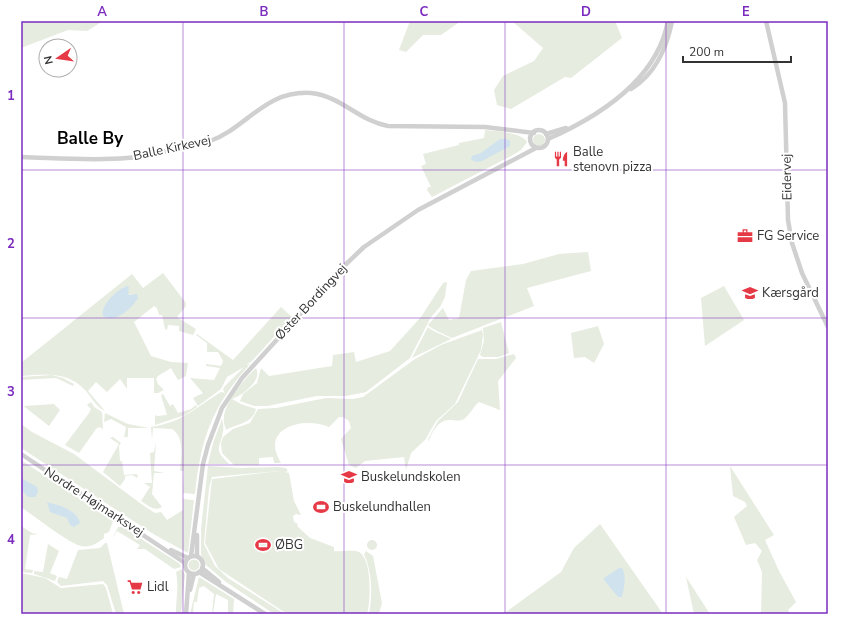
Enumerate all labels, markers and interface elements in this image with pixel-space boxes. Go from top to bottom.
text: A [97,3,107,21]
text: B [260,3,269,21]
text: C [420,3,429,21]
text: D [581,3,591,21]
text: E [742,3,750,21]
north arrow [38,38,78,78]
scale bar [683,38,791,64]
text: 200 m [689,44,724,60]
text: N [41,54,57,66]
text: 1 [7,87,15,105]
district label: Balle By [57,127,124,150]
street label: Balle Kirkevej [131,131,213,165]
place label: Balle stenovn pizza [573,143,652,176]
restaurant icon: Balle stenovn pizza [552,150,570,168]
street label: Eidervej [778,153,796,201]
office icon: FG Service [736,227,754,245]
place label: FG Service [757,227,819,245]
text: 2 [7,235,15,253]
street label: Øster Bordingvej [271,260,351,344]
school or university icon: Kærsgård [741,284,759,302]
place label: Kærsgård [762,284,819,302]
text: 3 [7,383,15,401]
street label: Nordre Højmarksvej [41,463,147,541]
school or university icon: Buskelundskolen [340,468,358,486]
place label: Buskelundskolen [361,468,461,486]
sports icon: Buskelundhallen [312,498,330,516]
place label: Buskelundhallen [333,498,431,516]
text: 4 [7,531,15,549]
sports icon: ØBG [254,536,272,554]
place label: ØBG [275,536,303,554]
supermarket icon: Lidl [126,578,144,596]
place label: Lidl [147,578,169,596]

